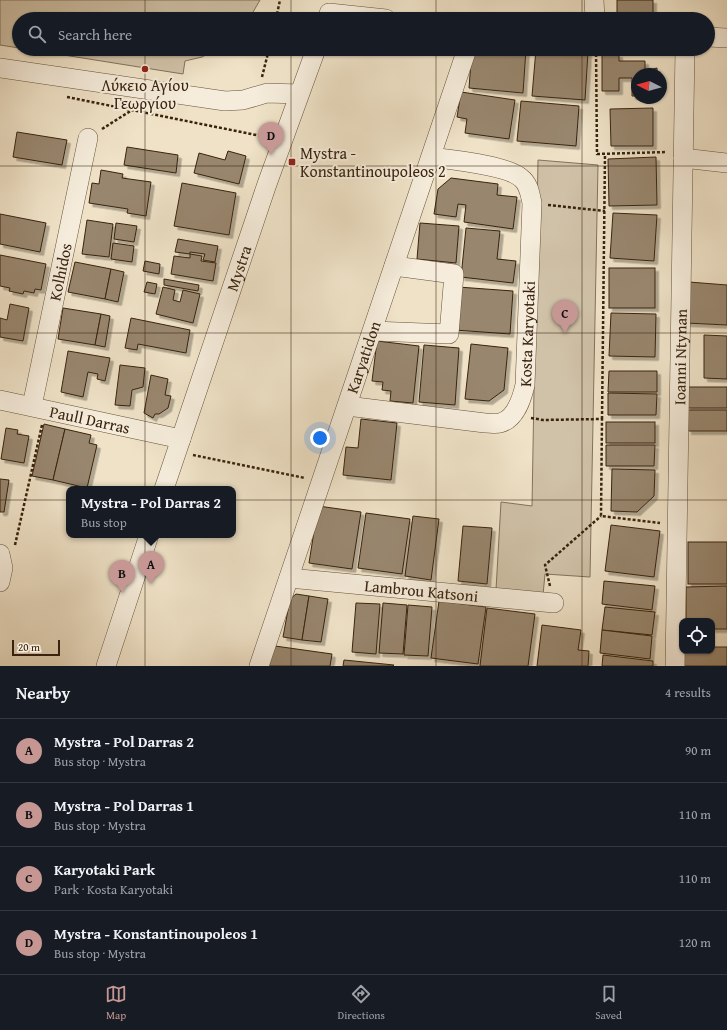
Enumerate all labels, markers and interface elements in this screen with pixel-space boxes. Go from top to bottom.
search box [12,12,715,56]
icon: search [26,23,48,45]
text: Search here [58,24,132,45]
marker: Λύκειο Αγίου Γεωργίου [140,64,150,74]
north arrow [631,68,667,104]
place label: Λύκειο Αγίου Γεωργίου [101,73,189,115]
pin: D [258,122,284,155]
place label: Mystra - Konstantinoupoleos 2 [300,141,446,183]
marker: Mystra - Konstantinoupoleos 2 [287,157,297,167]
street label: Kolhidos [42,241,78,303]
street label: Mystra [220,242,258,294]
street label: Kosta Karyotaki [513,280,541,387]
pin: C [552,300,578,333]
street label: Ioanni Ntynan [667,309,693,405]
street label: Karyatidon [340,318,386,396]
street label: Paull Darras [48,399,132,440]
your location [310,428,330,448]
popup [66,486,236,538]
text: Mystra - Pol Darras 2 [81,492,221,513]
text: Bus stop [81,513,127,532]
pin: A [138,551,164,584]
pin: B [109,560,135,593]
street label: Lambrou Katsoni [363,573,480,608]
map controls [679,618,715,654]
button: locate [679,618,715,654]
scale bar [12,638,60,657]
text: 20 m [18,639,40,655]
text: Nearby [16,680,70,705]
text: 4 results [665,683,711,702]
text: Mystra - Pol Darras 2 [54,731,194,752]
text: A [25,741,33,760]
text: 90 m [685,741,711,760]
text: Bus stop · Mystra [54,752,146,771]
text: Mystra - Pol Darras 1 [54,795,194,816]
text: B [25,805,33,824]
text: 110 m [679,805,711,824]
text: Bus stop · Mystra [54,816,146,835]
text: Karyotaki Park [54,859,155,880]
text: C [25,869,33,888]
text: 110 m [679,869,711,888]
text: Park · Kosta Karyotaki [54,880,173,899]
text: Mystra - Konstantinoupoleos 1 [54,923,258,944]
text: D [25,933,33,952]
text: 120 m [679,933,711,952]
text: Bus stop · Mystra [54,944,146,963]
tab: Map [105,983,127,1023]
tab: Directions [338,983,385,1023]
tab: Saved [595,983,622,1023]

